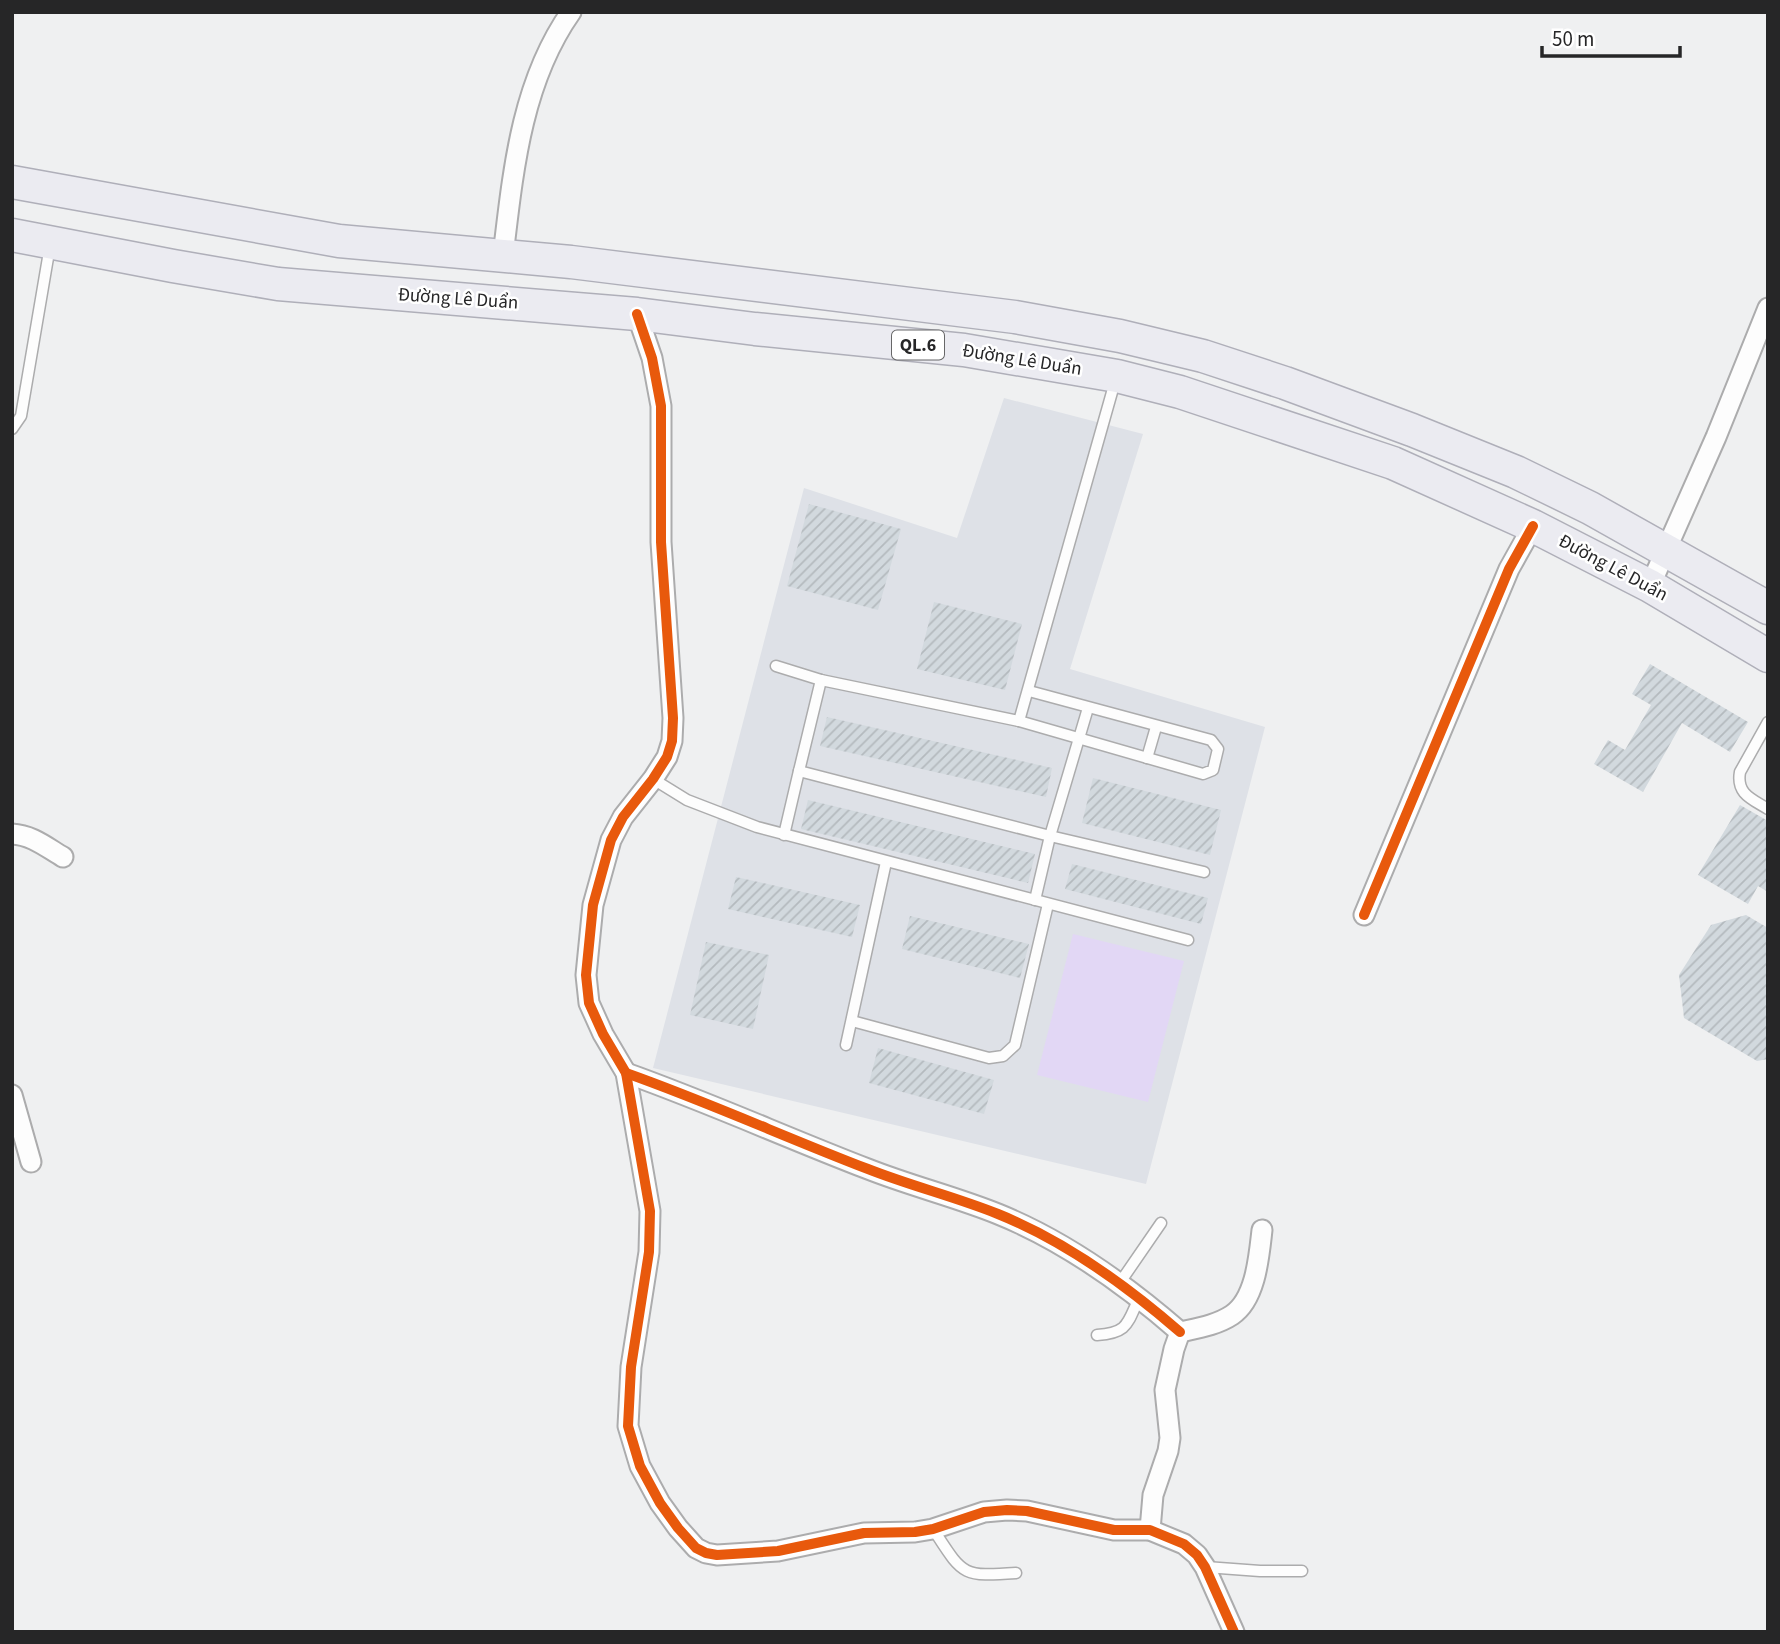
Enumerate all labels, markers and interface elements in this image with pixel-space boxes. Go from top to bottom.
scale bar [1542,14,1680,58]
text: 50 m [1552,24,1594,54]
street label: Đường Lê Duẩn [397,281,519,317]
road number: QL.6 [892,330,944,360]
street label: Đường Lê Duẩn [960,337,1084,383]
street label: Đường Lê Duẩn [1553,528,1673,608]

